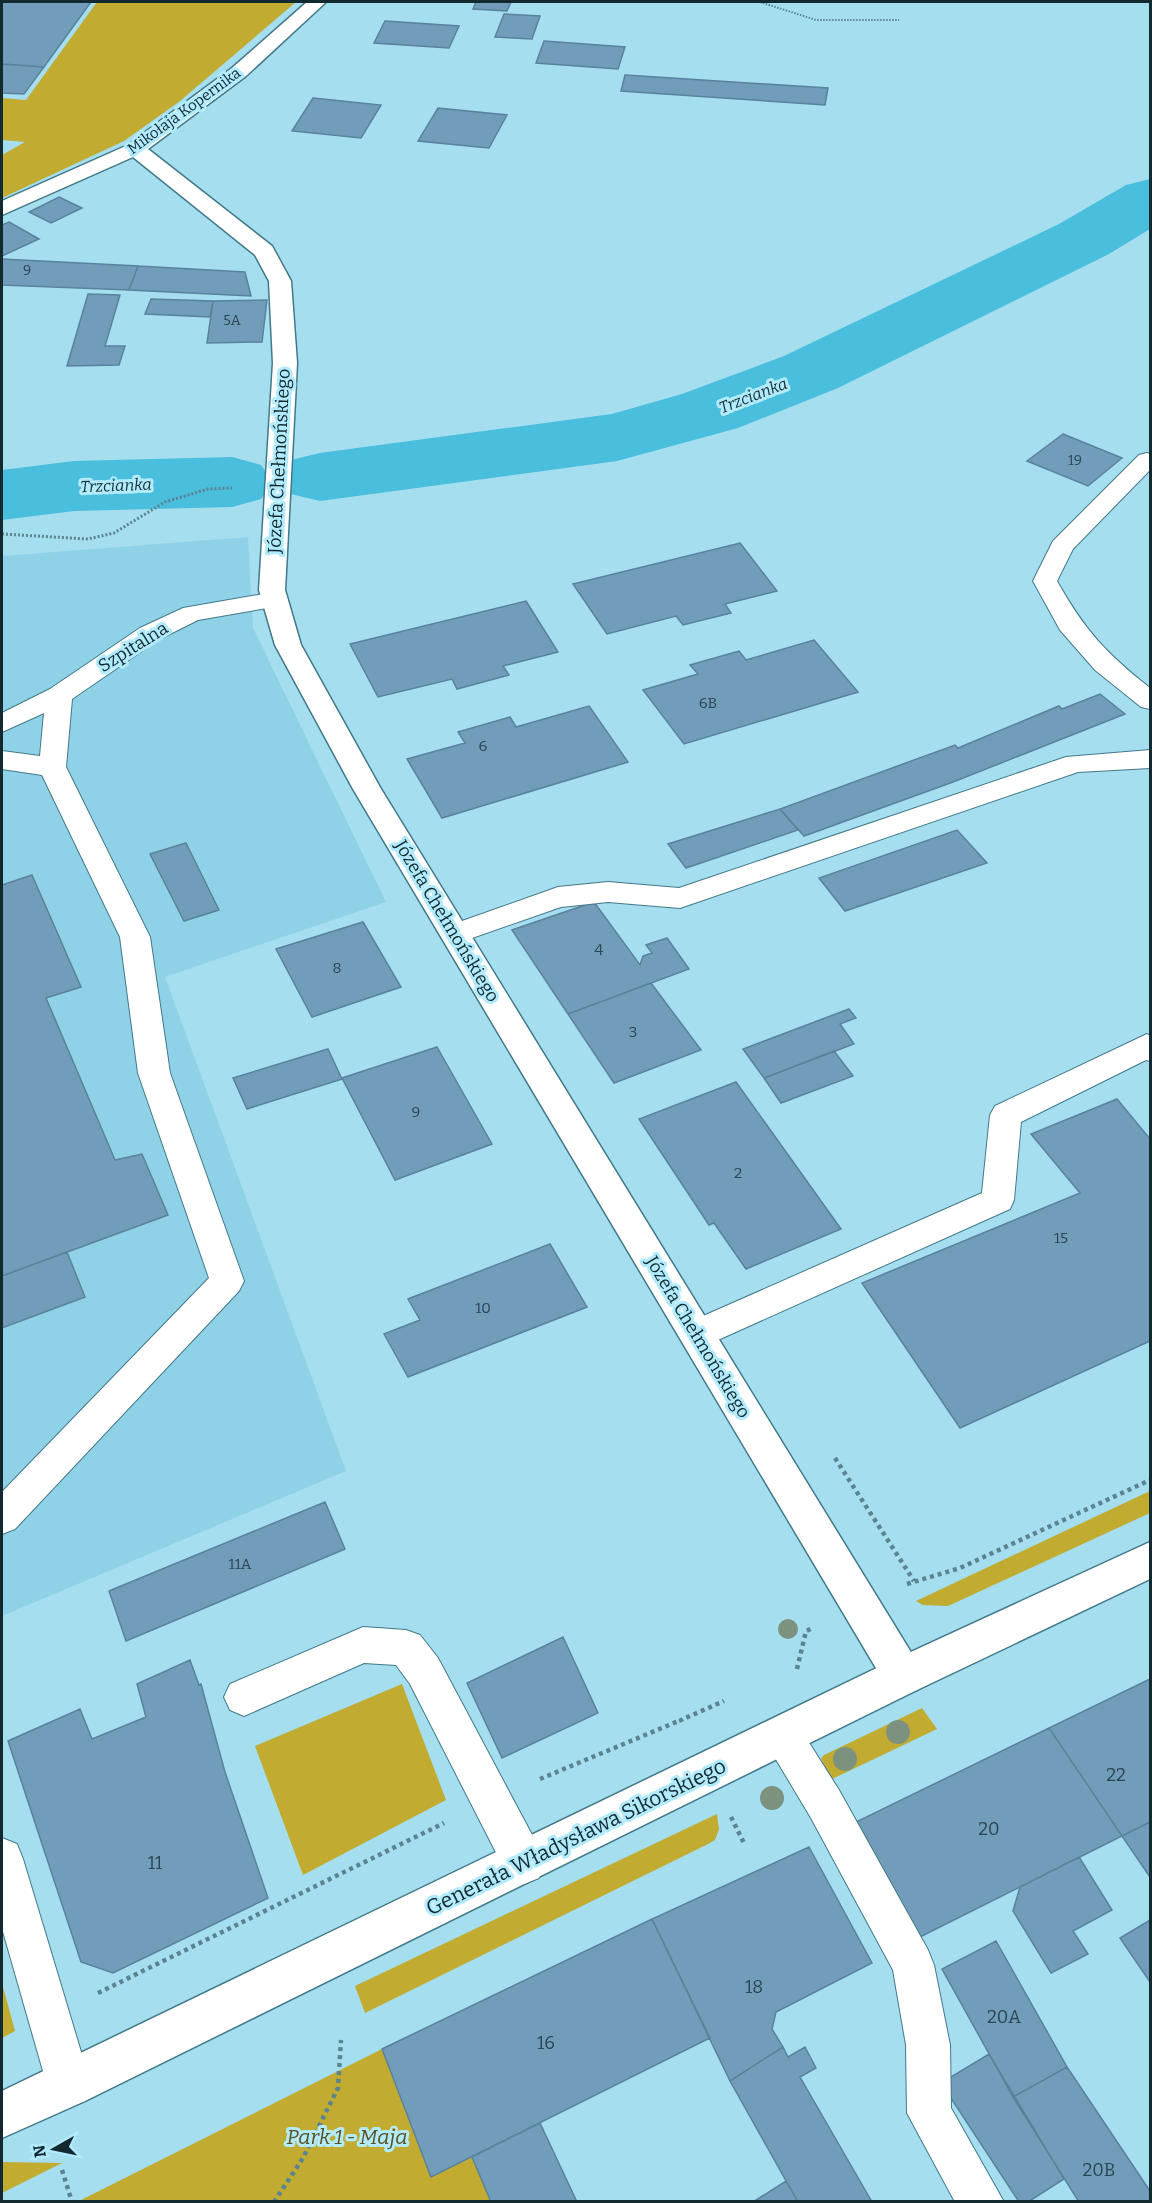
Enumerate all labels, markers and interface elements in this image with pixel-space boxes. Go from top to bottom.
street label: Mikołaja Kopernika [124,64,244,158]
house number: 9 [23,262,31,279]
house number: 5A [223,312,241,329]
street label: Józefa Chełmońskiego [263,368,295,555]
water label: Trzcianka [716,374,790,417]
house number: 19 [1068,452,1082,469]
water label: Trzcianka [80,475,152,496]
street label: Szpitalna [94,617,172,677]
house number: 6B [699,694,717,712]
house number: 6 [479,737,488,755]
street label: Józefa Chełmońskiego [389,835,504,1006]
house number: 4 [595,941,604,959]
house number: 8 [332,959,342,977]
house number: 3 [629,1023,637,1041]
house number: 9 [412,1103,420,1121]
house number: 2 [734,1164,742,1182]
house number: 15 [1054,1229,1068,1247]
street label: Józefa Chełmońskiego [640,1251,755,1422]
house number: 10 [475,1299,491,1317]
house number: 11A [229,1555,252,1573]
street label: Generała Władysława Sikorskiego [422,1753,730,1921]
house number: 22 [1106,1764,1126,1786]
house number: 20 [978,1818,1000,1840]
house number: 11 [148,1852,163,1874]
house number: 18 [745,1976,763,1998]
house number: 20A [987,2006,1021,2028]
house number: 16 [537,2032,555,2054]
north arrow [24,2119,84,2179]
park label: Park 1 - Maja [286,2124,408,2150]
text: N [29,2144,50,2159]
house number: 20B [1083,2159,1115,2181]

